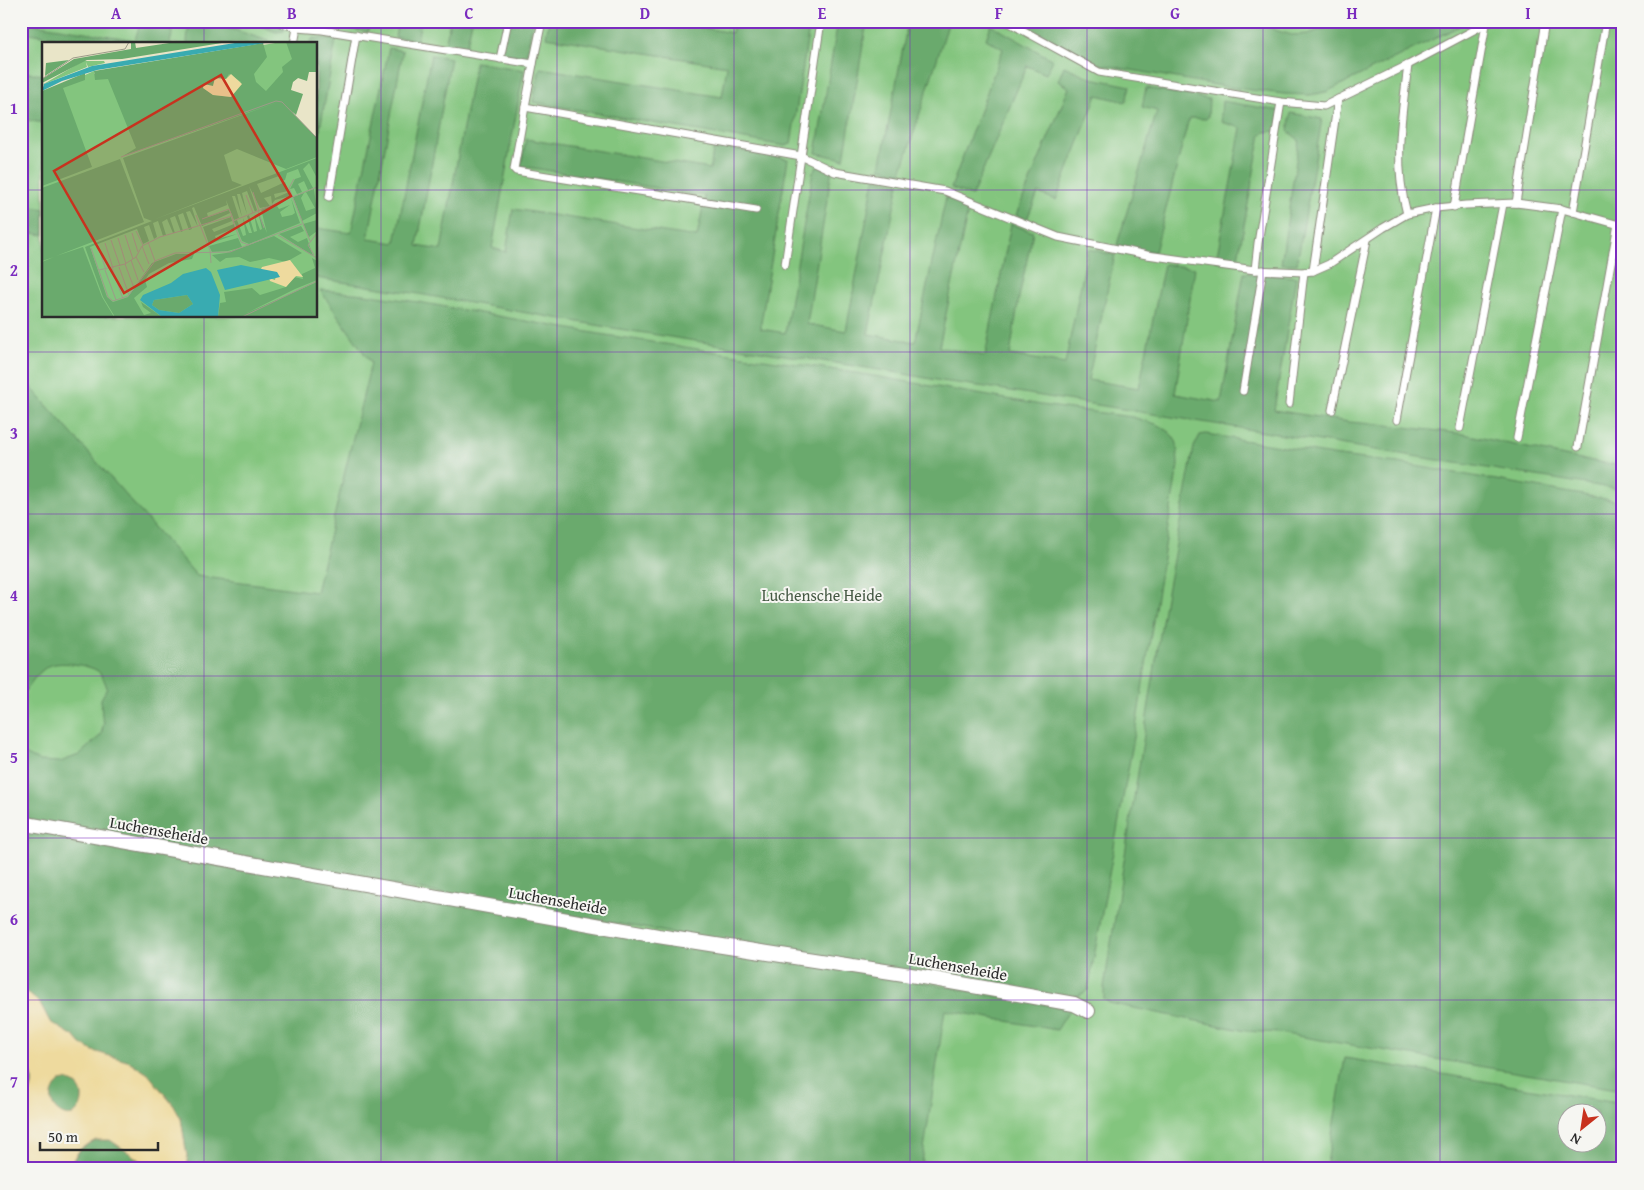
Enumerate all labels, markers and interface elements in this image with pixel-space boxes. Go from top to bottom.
text: A [111,1,122,25]
text: B [287,1,297,25]
text: C [464,1,474,25]
text: D [640,1,650,25]
text: E [818,1,827,25]
text: F [995,1,1003,25]
text: G [1170,1,1180,25]
text: H [1346,1,1358,25]
text: I [1525,1,1531,25]
inset map [42,42,318,318]
text: 1 [10,96,18,120]
text: 2 [10,258,18,282]
text: 3 [10,421,18,445]
text: 4 [10,583,18,607]
park label: Luchensche Heide [762,583,882,607]
text: 5 [10,745,18,769]
street label: Luchenseheide [108,810,210,850]
street label: Luchenseheide [507,880,609,920]
text: 6 [10,907,18,931]
street label: Luchenseheide [907,946,1009,986]
text: 7 [10,1069,18,1093]
north arrow [1556,1102,1606,1152]
scale bar [40,1120,158,1152]
text: 50 m [48,1126,79,1147]
text: N [1566,1128,1585,1150]

